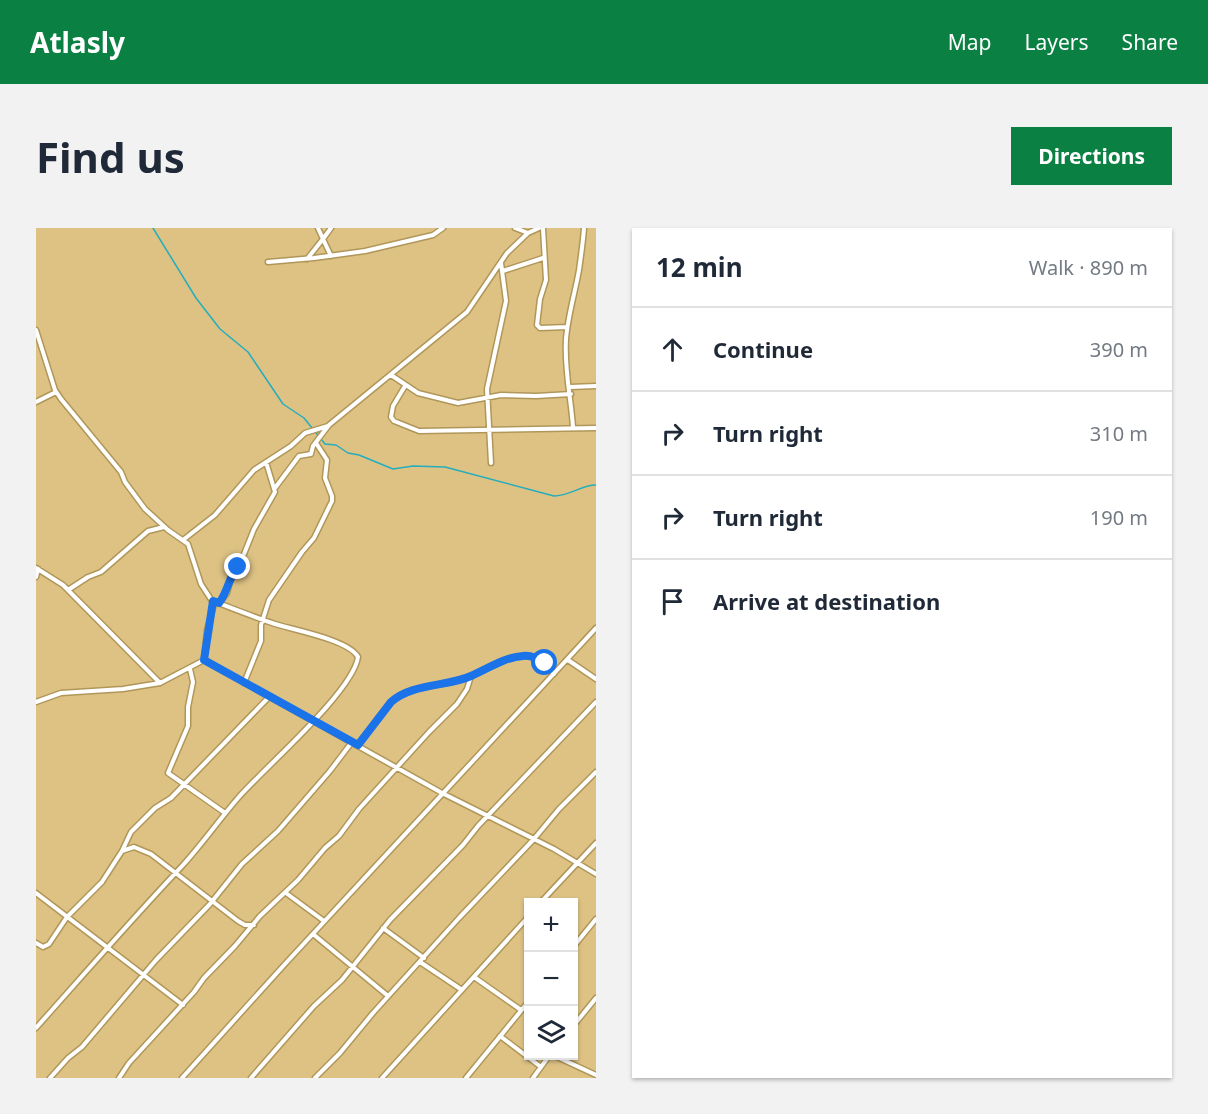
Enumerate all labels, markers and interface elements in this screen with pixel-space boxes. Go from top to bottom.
text: Atlasly [30,23,125,61]
text: Map [948,28,992,56]
text: Layers [1025,28,1089,56]
text: Share [1122,28,1178,56]
button: Directions [1011,127,1172,185]
text: Find us [36,128,185,185]
text: 12 min [656,249,743,285]
text: Walk · 890 m [1029,254,1148,281]
icon: ahead [656,333,689,366]
text: Continue [713,334,813,364]
text: 390 m [1090,336,1148,363]
icon: right [656,417,689,450]
text: Turn right [713,418,823,448]
text: 310 m [1090,420,1148,447]
icon: right [656,501,689,534]
text: Turn right [713,502,823,532]
text: 190 m [1090,504,1148,531]
route end [224,553,250,579]
icon: arrive [656,585,689,618]
text: Arrive at destination [713,586,940,616]
route start [531,649,557,675]
map controls [524,898,578,1060]
button: + [524,898,578,952]
button: − [524,952,578,1006]
button: layers [524,1006,578,1060]

